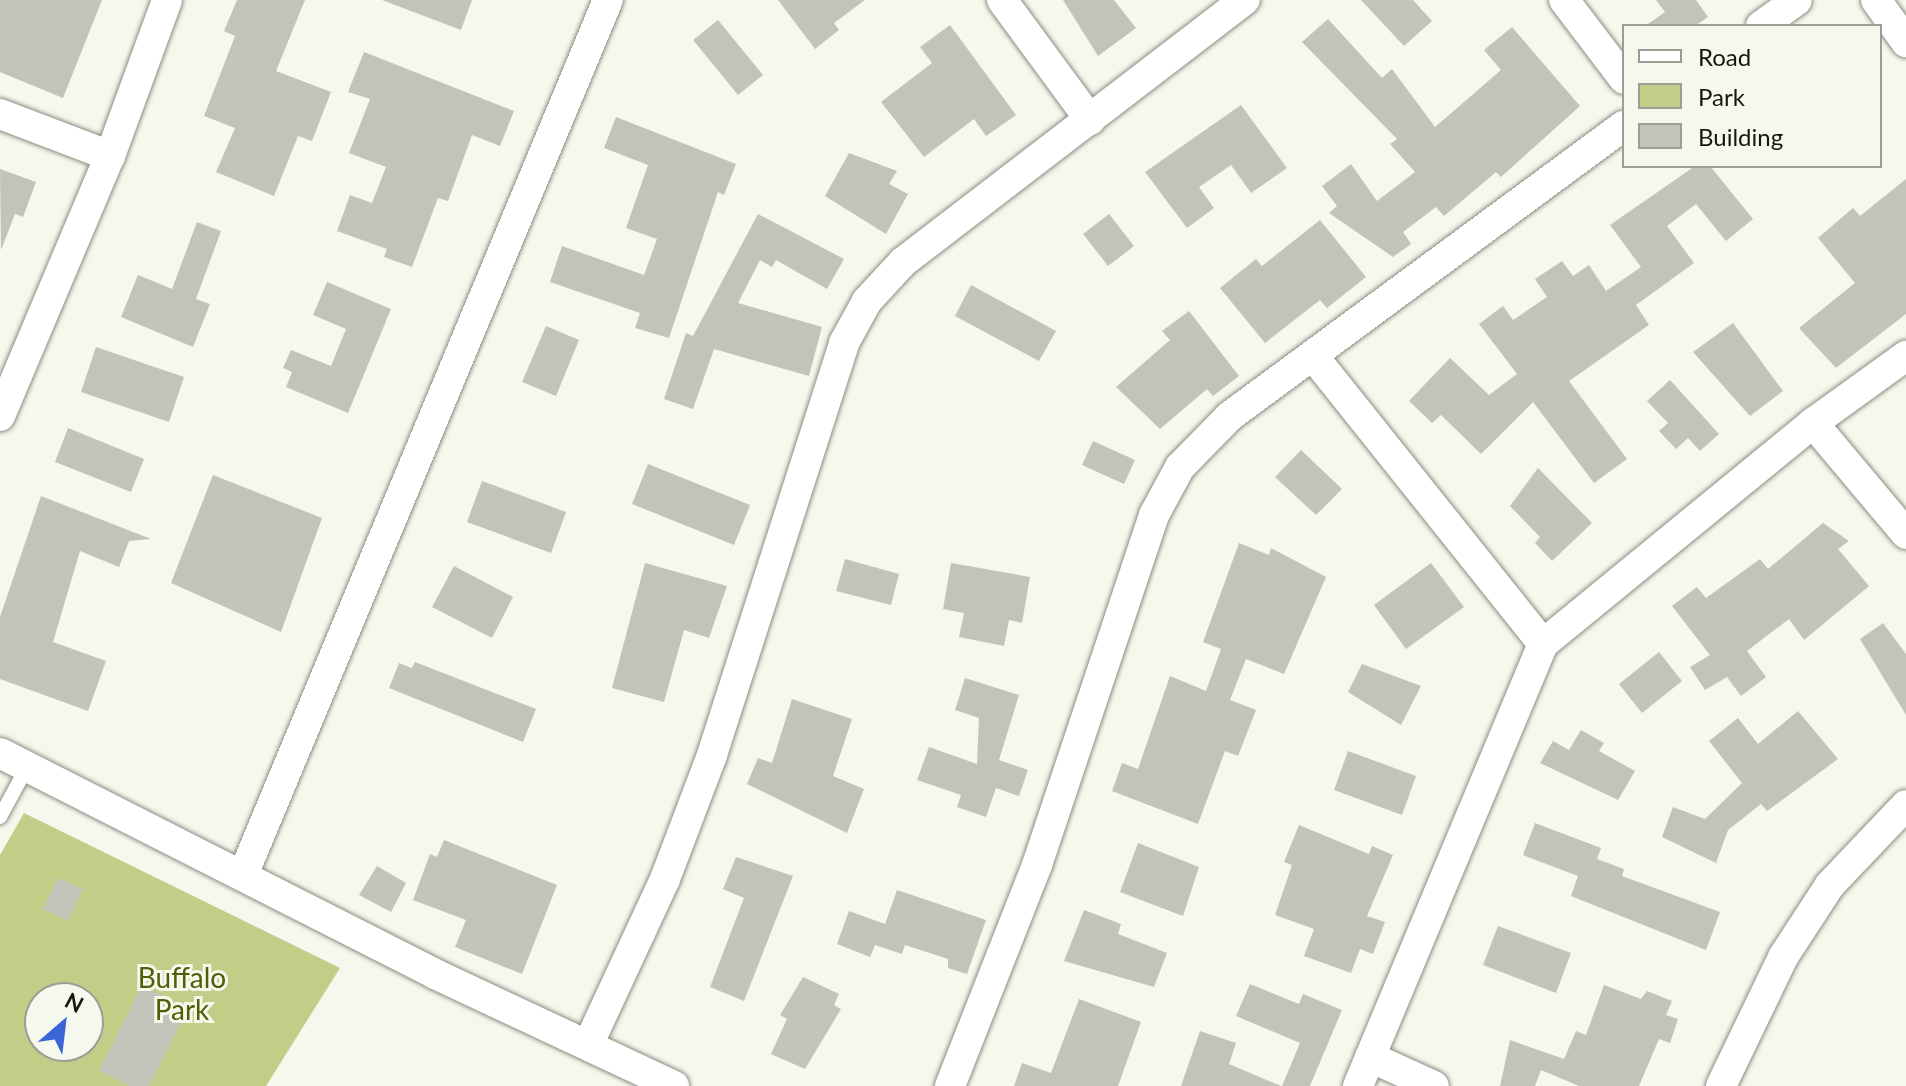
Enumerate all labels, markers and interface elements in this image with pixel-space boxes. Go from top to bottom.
legend [1622,24,1882,168]
text: Road [1698,42,1751,71]
text: Park [1698,82,1745,111]
text: Building [1698,122,1783,151]
park label: Buffalo Park [138,960,226,1026]
north arrow [24,982,104,1062]
text: N [61,986,88,1018]

